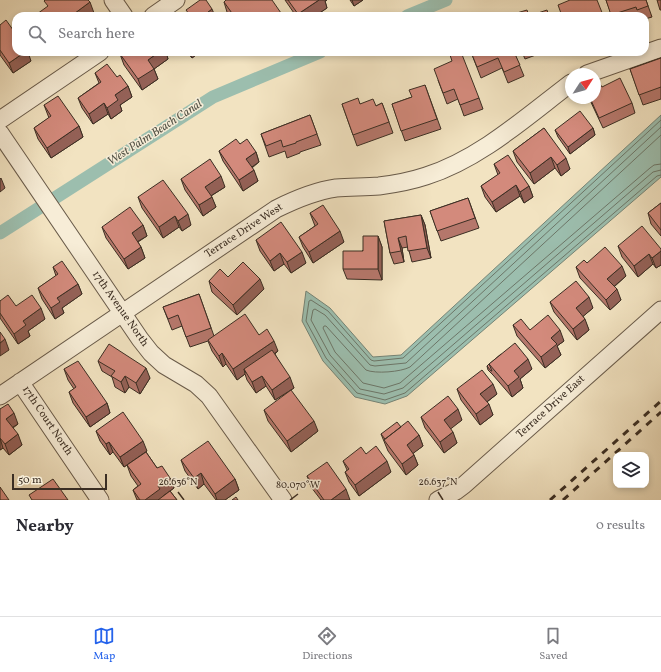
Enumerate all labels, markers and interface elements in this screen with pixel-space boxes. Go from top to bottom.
search box [12,12,649,56]
icon: search [26,23,48,45]
text: Search here [58,24,135,45]
north arrow [565,68,601,104]
water label: West Palm Beach Canal [104,96,206,170]
street label: Terrace Drive West [202,200,286,262]
street label: 17th Avenue North [88,268,152,350]
street label: Terrace Drive East [513,372,589,442]
street label: 17th Court North [18,383,76,459]
map controls [613,452,649,488]
button: layers [613,452,649,488]
scale bar [12,472,107,491]
text: 50 m [18,473,42,488]
text: 26.636°N [158,475,198,489]
text: 26.637°N [419,475,458,489]
text: 80.070°W [276,478,320,492]
text: Nearby [16,515,74,538]
text: 0 results [596,517,645,535]
tab: Map [93,625,115,664]
tab: Directions [302,625,353,664]
tab: Saved [539,625,568,664]

